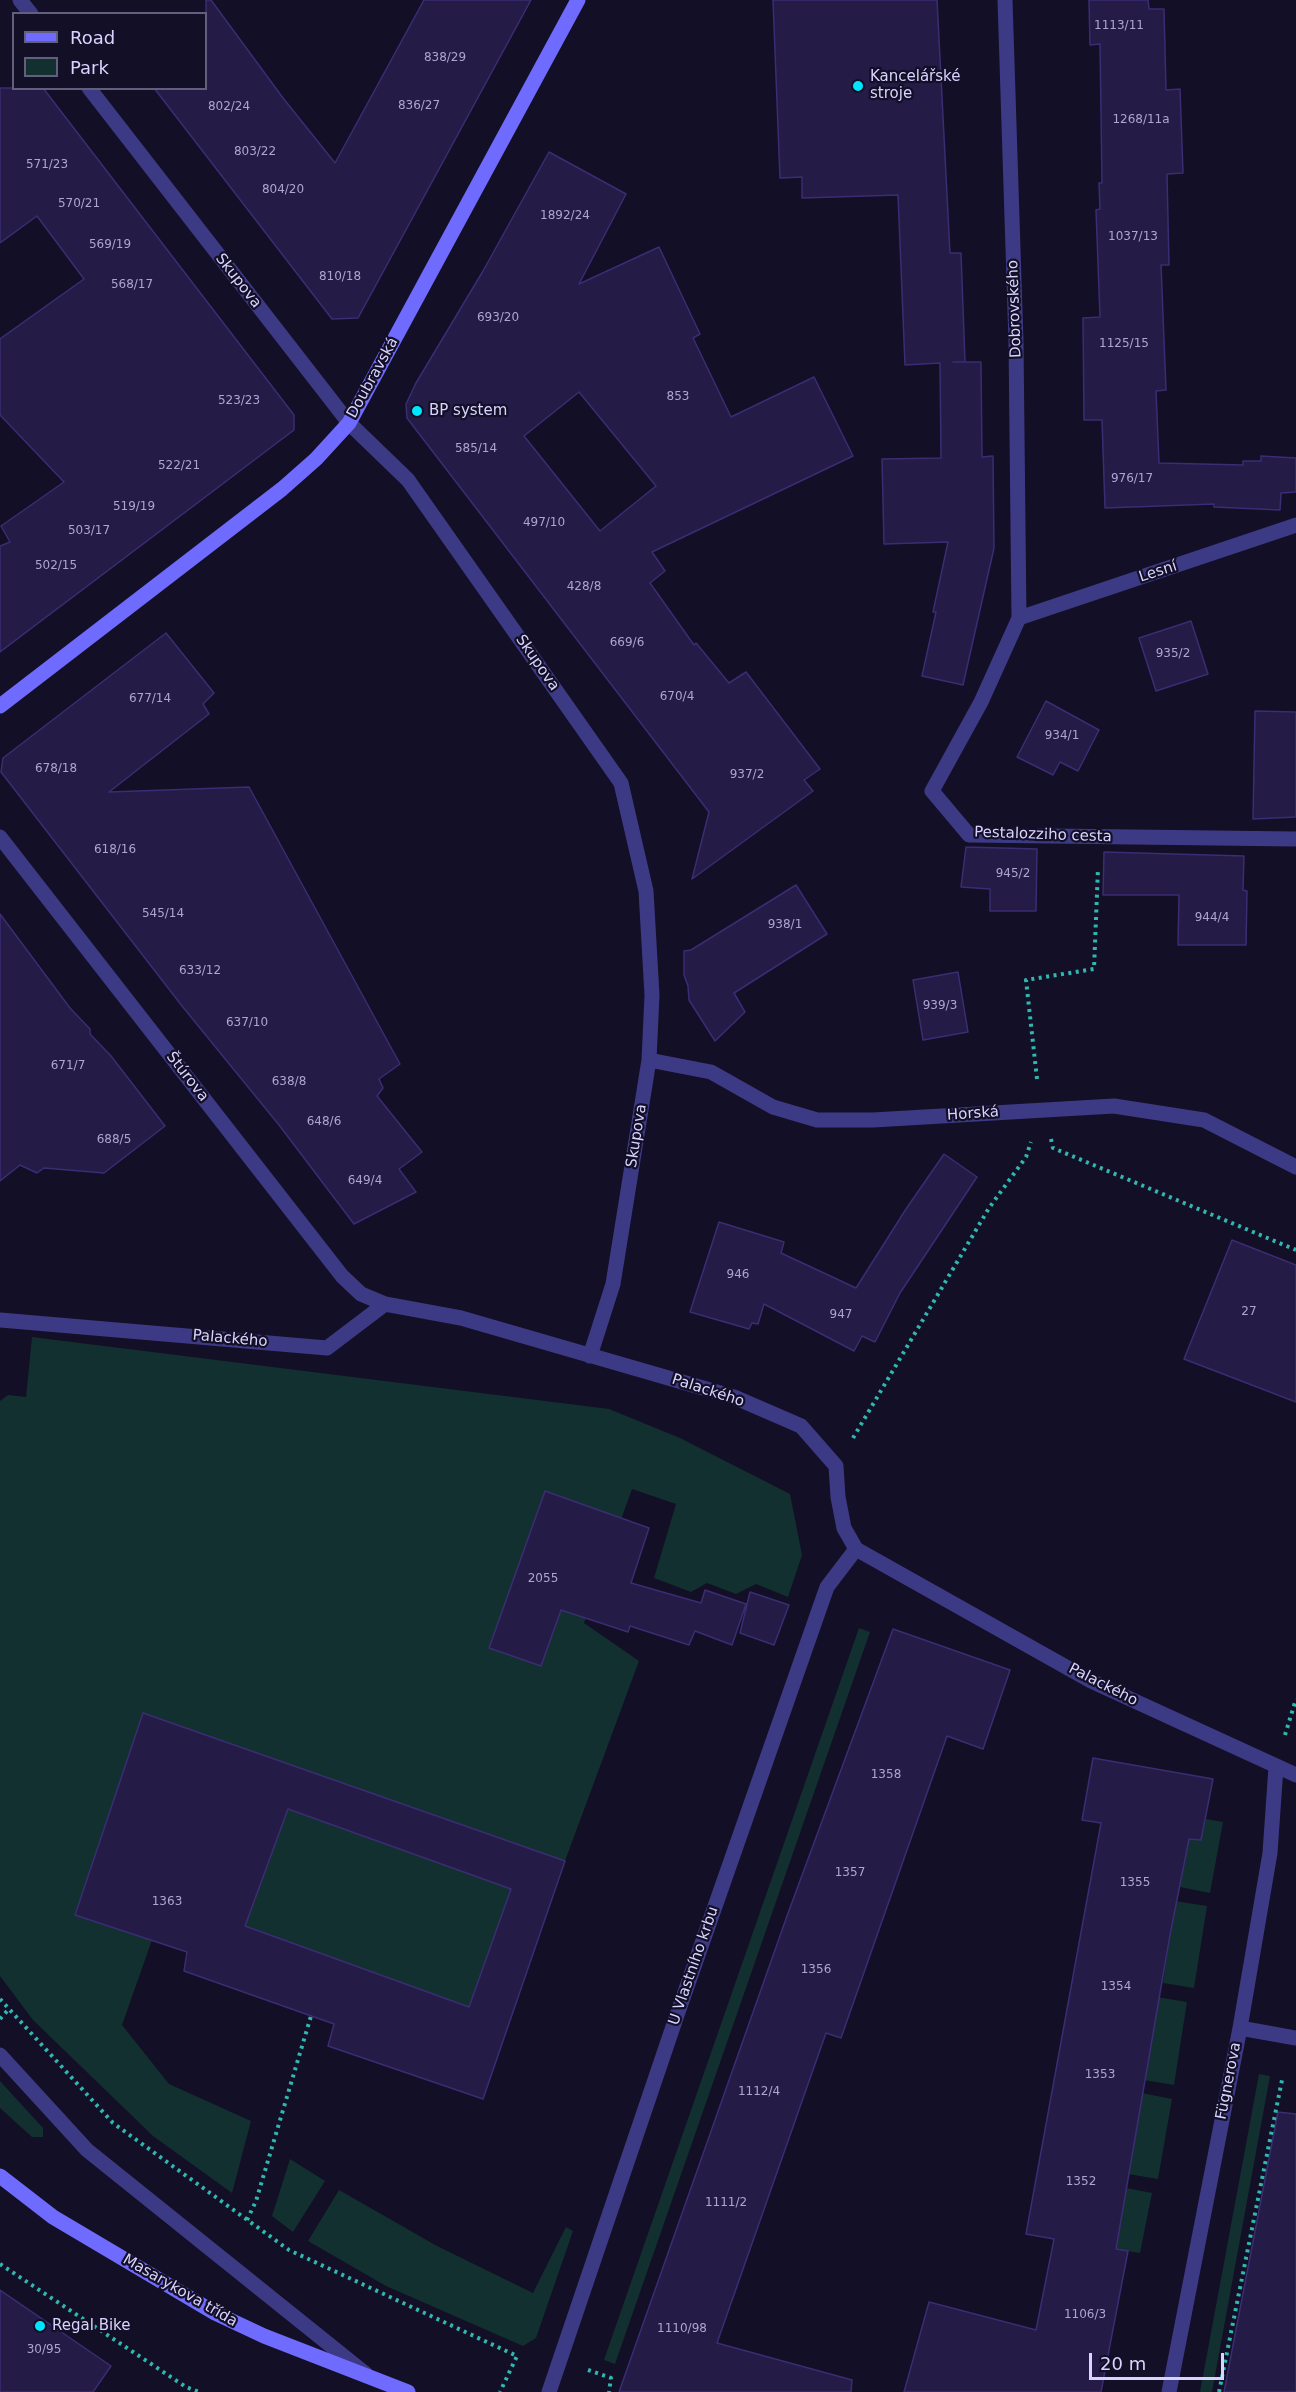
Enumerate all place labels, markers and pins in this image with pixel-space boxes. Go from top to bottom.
place label: Kancelářské stroje [870,68,960,103]
marker: Kancelářské stroje [851,79,865,93]
place label: BP system [429,402,507,420]
marker: BP system [410,404,424,418]
place label: Regal Bike [52,2317,130,2335]
marker: Regal Bike [33,2319,47,2333]

